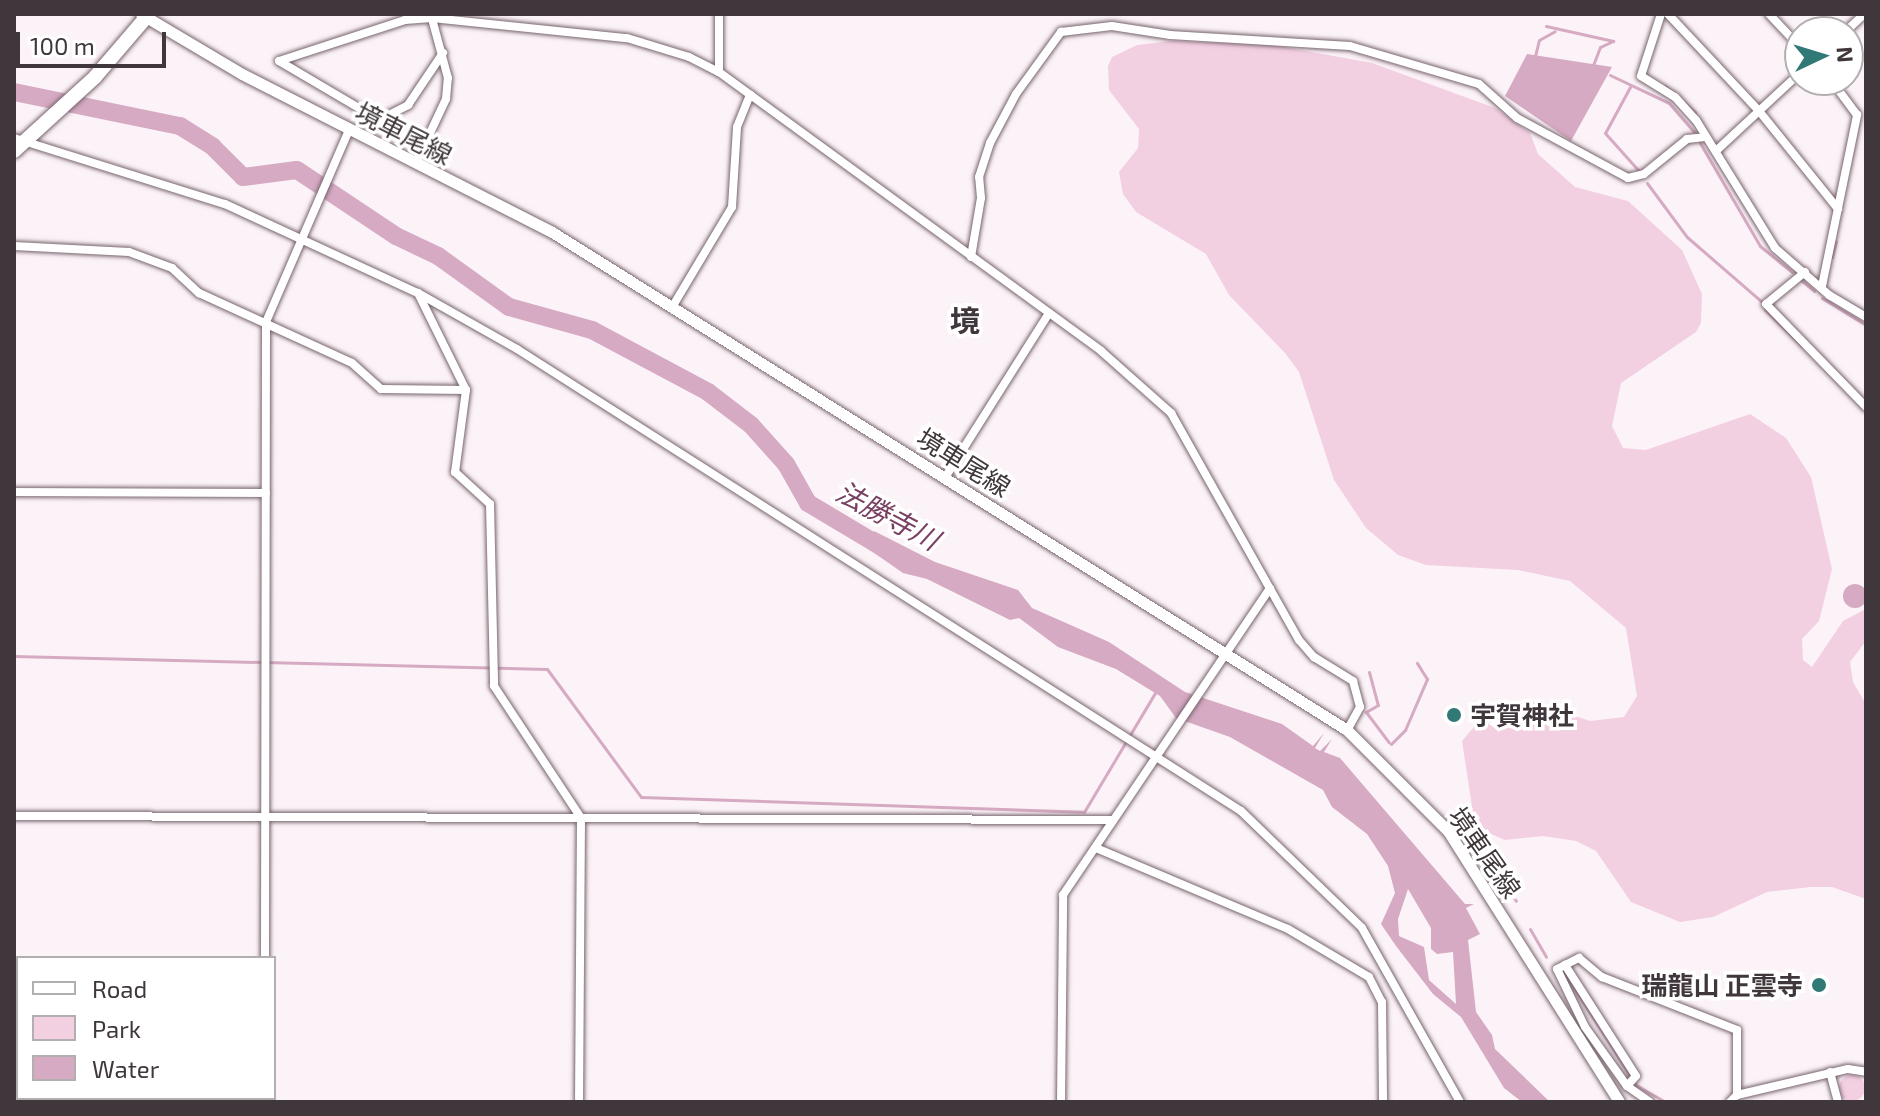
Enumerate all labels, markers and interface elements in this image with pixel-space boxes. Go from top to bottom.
scale bar [20,16,170,66]
north arrow [1784,16,1864,96]
text: 100 m [30,31,95,60]
text: N [1832,46,1859,63]
street label: 境車尾線 [351,95,457,171]
district label: 境 [950,302,980,338]
street label: 境車尾線 [912,421,1016,503]
water label: 法勝寺川 [831,474,945,556]
place label: 宇賀神社 [1470,699,1574,731]
marker: 宇賀神社 [1445,706,1463,724]
street label: 境車尾線 [1442,800,1528,904]
legend [16,956,276,1100]
place label: 瑞龍山 正雲寺 [1641,969,1803,1001]
text: Road [92,974,147,1003]
marker: 瑞龍山 正雲寺 [1810,976,1828,994]
text: Park [92,1014,141,1043]
text: Water [92,1054,159,1083]

